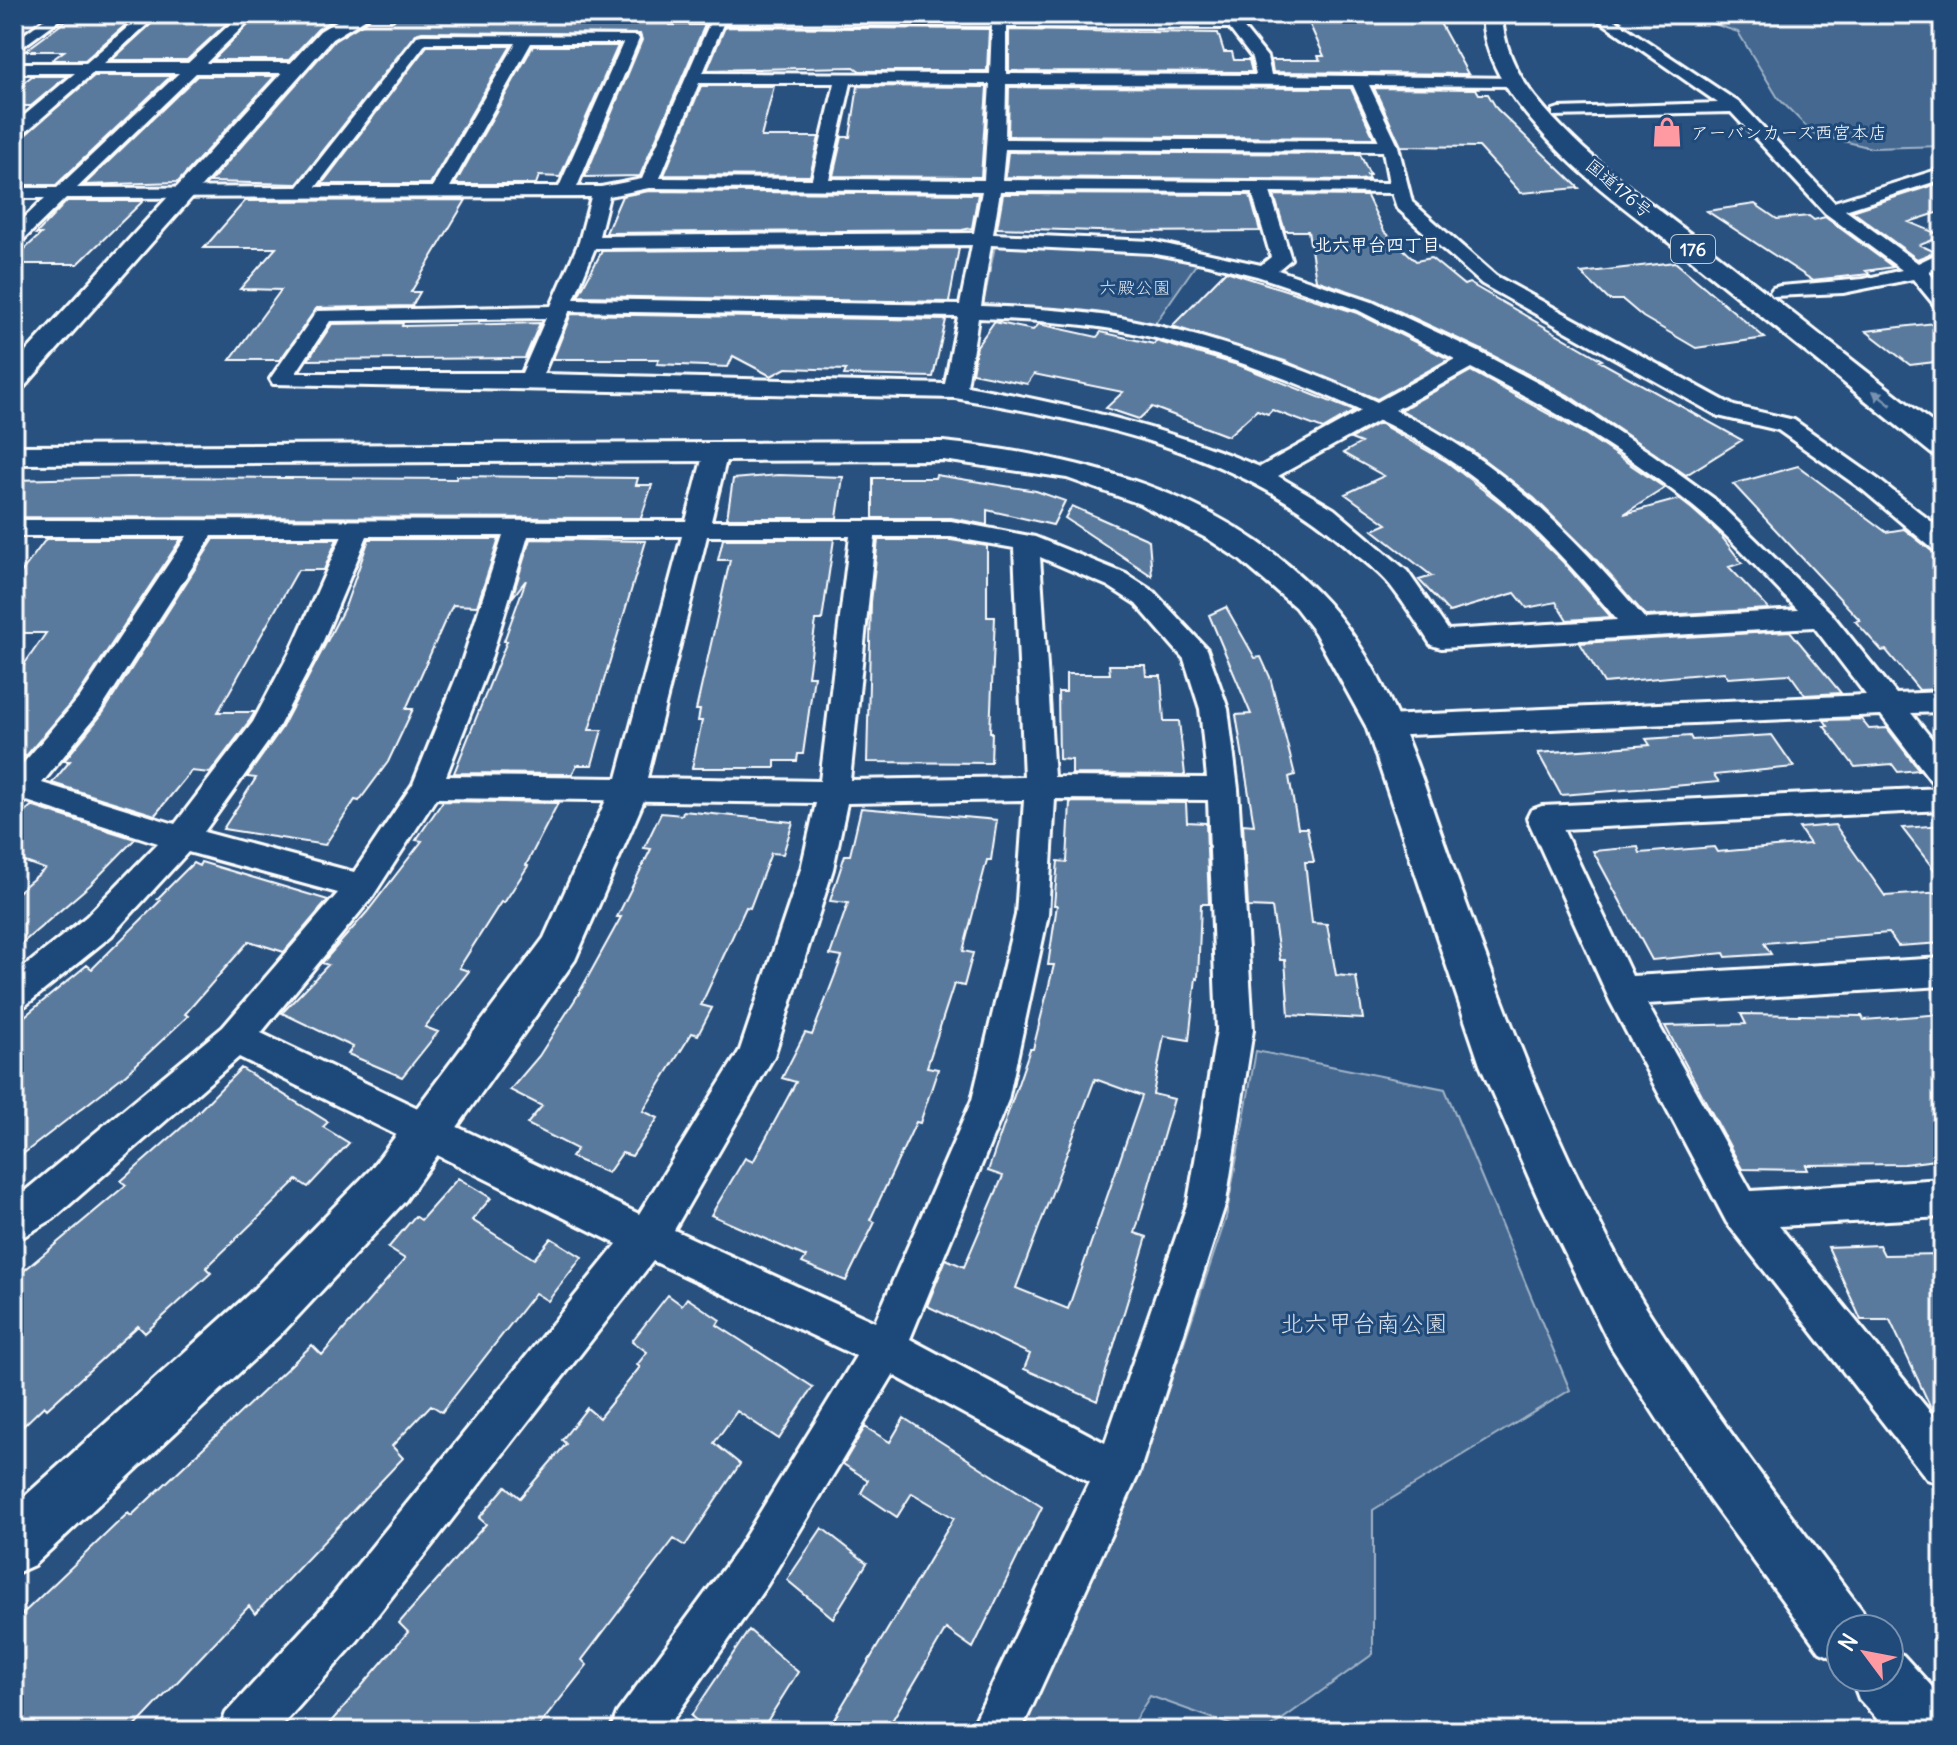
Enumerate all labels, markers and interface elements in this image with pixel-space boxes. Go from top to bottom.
shop icon: アーバンカーズ西宮本店 [1650,115,1684,149]
place label: アーバンカーズ西宮本店 [1691,121,1887,144]
street label: 国道176号 [1581,153,1657,223]
district label: 北六甲台四丁目 [1314,233,1440,256]
road number: 176 [1671,235,1715,263]
park label: 六殿公園 [1099,276,1171,299]
one-way arrow [1872,390,1892,407]
park label: 北六甲台南公園 [1280,1308,1448,1338]
north arrow [1825,1613,1905,1693]
text: N [1832,1629,1864,1656]

